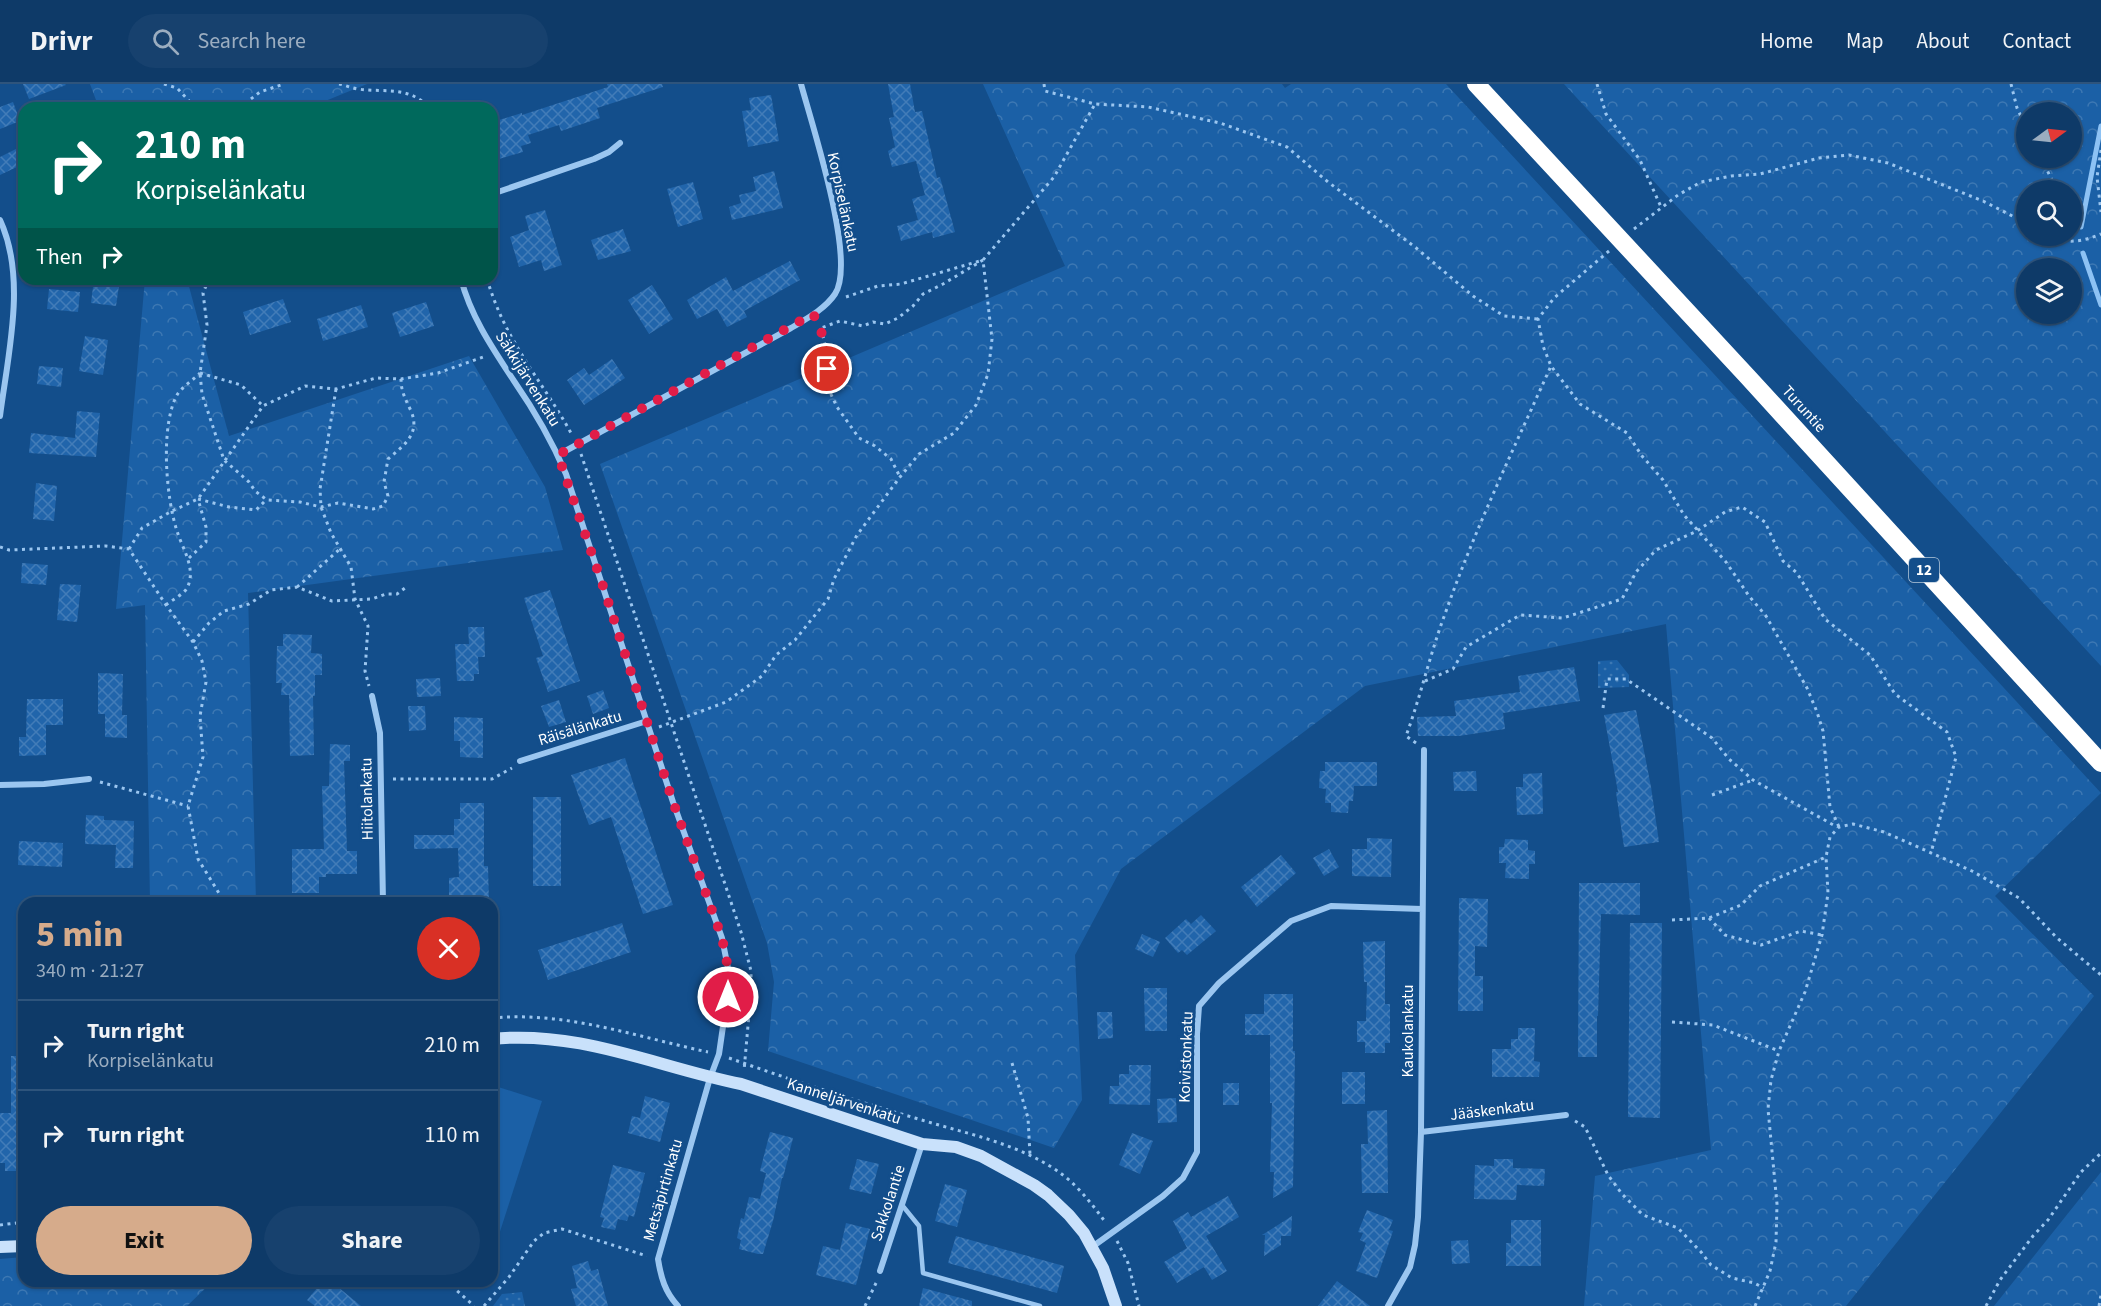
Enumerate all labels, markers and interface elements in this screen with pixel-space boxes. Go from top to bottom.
search box [128,14,548,68]
text: Drivr [30,21,92,61]
icon: search [149,25,182,58]
text: Search here [197,25,306,57]
text: Home [1760,26,1813,56]
text: Map [1846,26,1884,56]
text: About [1917,26,1969,56]
text: Contact [2002,26,2071,56]
north arrow [2016,102,2082,168]
map controls [2016,102,2082,324]
text: 210 m [135,115,246,175]
icon: right [36,126,114,204]
street label: Korpiselänkatu [822,150,864,254]
text: Korpiselänkatu [135,171,306,210]
button: search [2016,180,2082,246]
icon: right [95,240,128,273]
text: Then [36,241,83,273]
button: layers [2016,258,2082,324]
street label: Säkkijärvenkatu [490,327,566,431]
pin [801,343,852,394]
icon: arrive [810,352,843,385]
street label: Turuntie [1777,381,1831,438]
road number: 12 [1909,558,1939,582]
street label: Räisälänkatu [535,705,625,751]
street label: Hiitolankatu [355,757,379,841]
text: 5 min [36,909,124,960]
button: close [417,917,480,980]
text: 340 m · 21:27 [36,957,144,985]
position arrow [696,965,760,1029]
street label: Kaukolankatu [1397,985,1419,1077]
street label: Koivistonkatu [1173,1011,1199,1103]
text: Turn right [87,1015,184,1047]
icon: right [36,1029,69,1062]
text: 210 m [425,1029,480,1061]
text: Korpiselänkatu [87,1047,214,1075]
street label: Kanneljärvenkatu [784,1072,904,1130]
street label: Jääskenkatu [1449,1094,1535,1126]
icon: right [36,1119,69,1152]
text: Turn right [87,1119,184,1151]
text: 110 m [425,1119,480,1151]
street label: Metsäpirtinkatu [638,1136,688,1244]
street label: Sakkolantie [865,1162,911,1244]
button: Exit [36,1206,252,1275]
button: Share [264,1206,480,1275]

